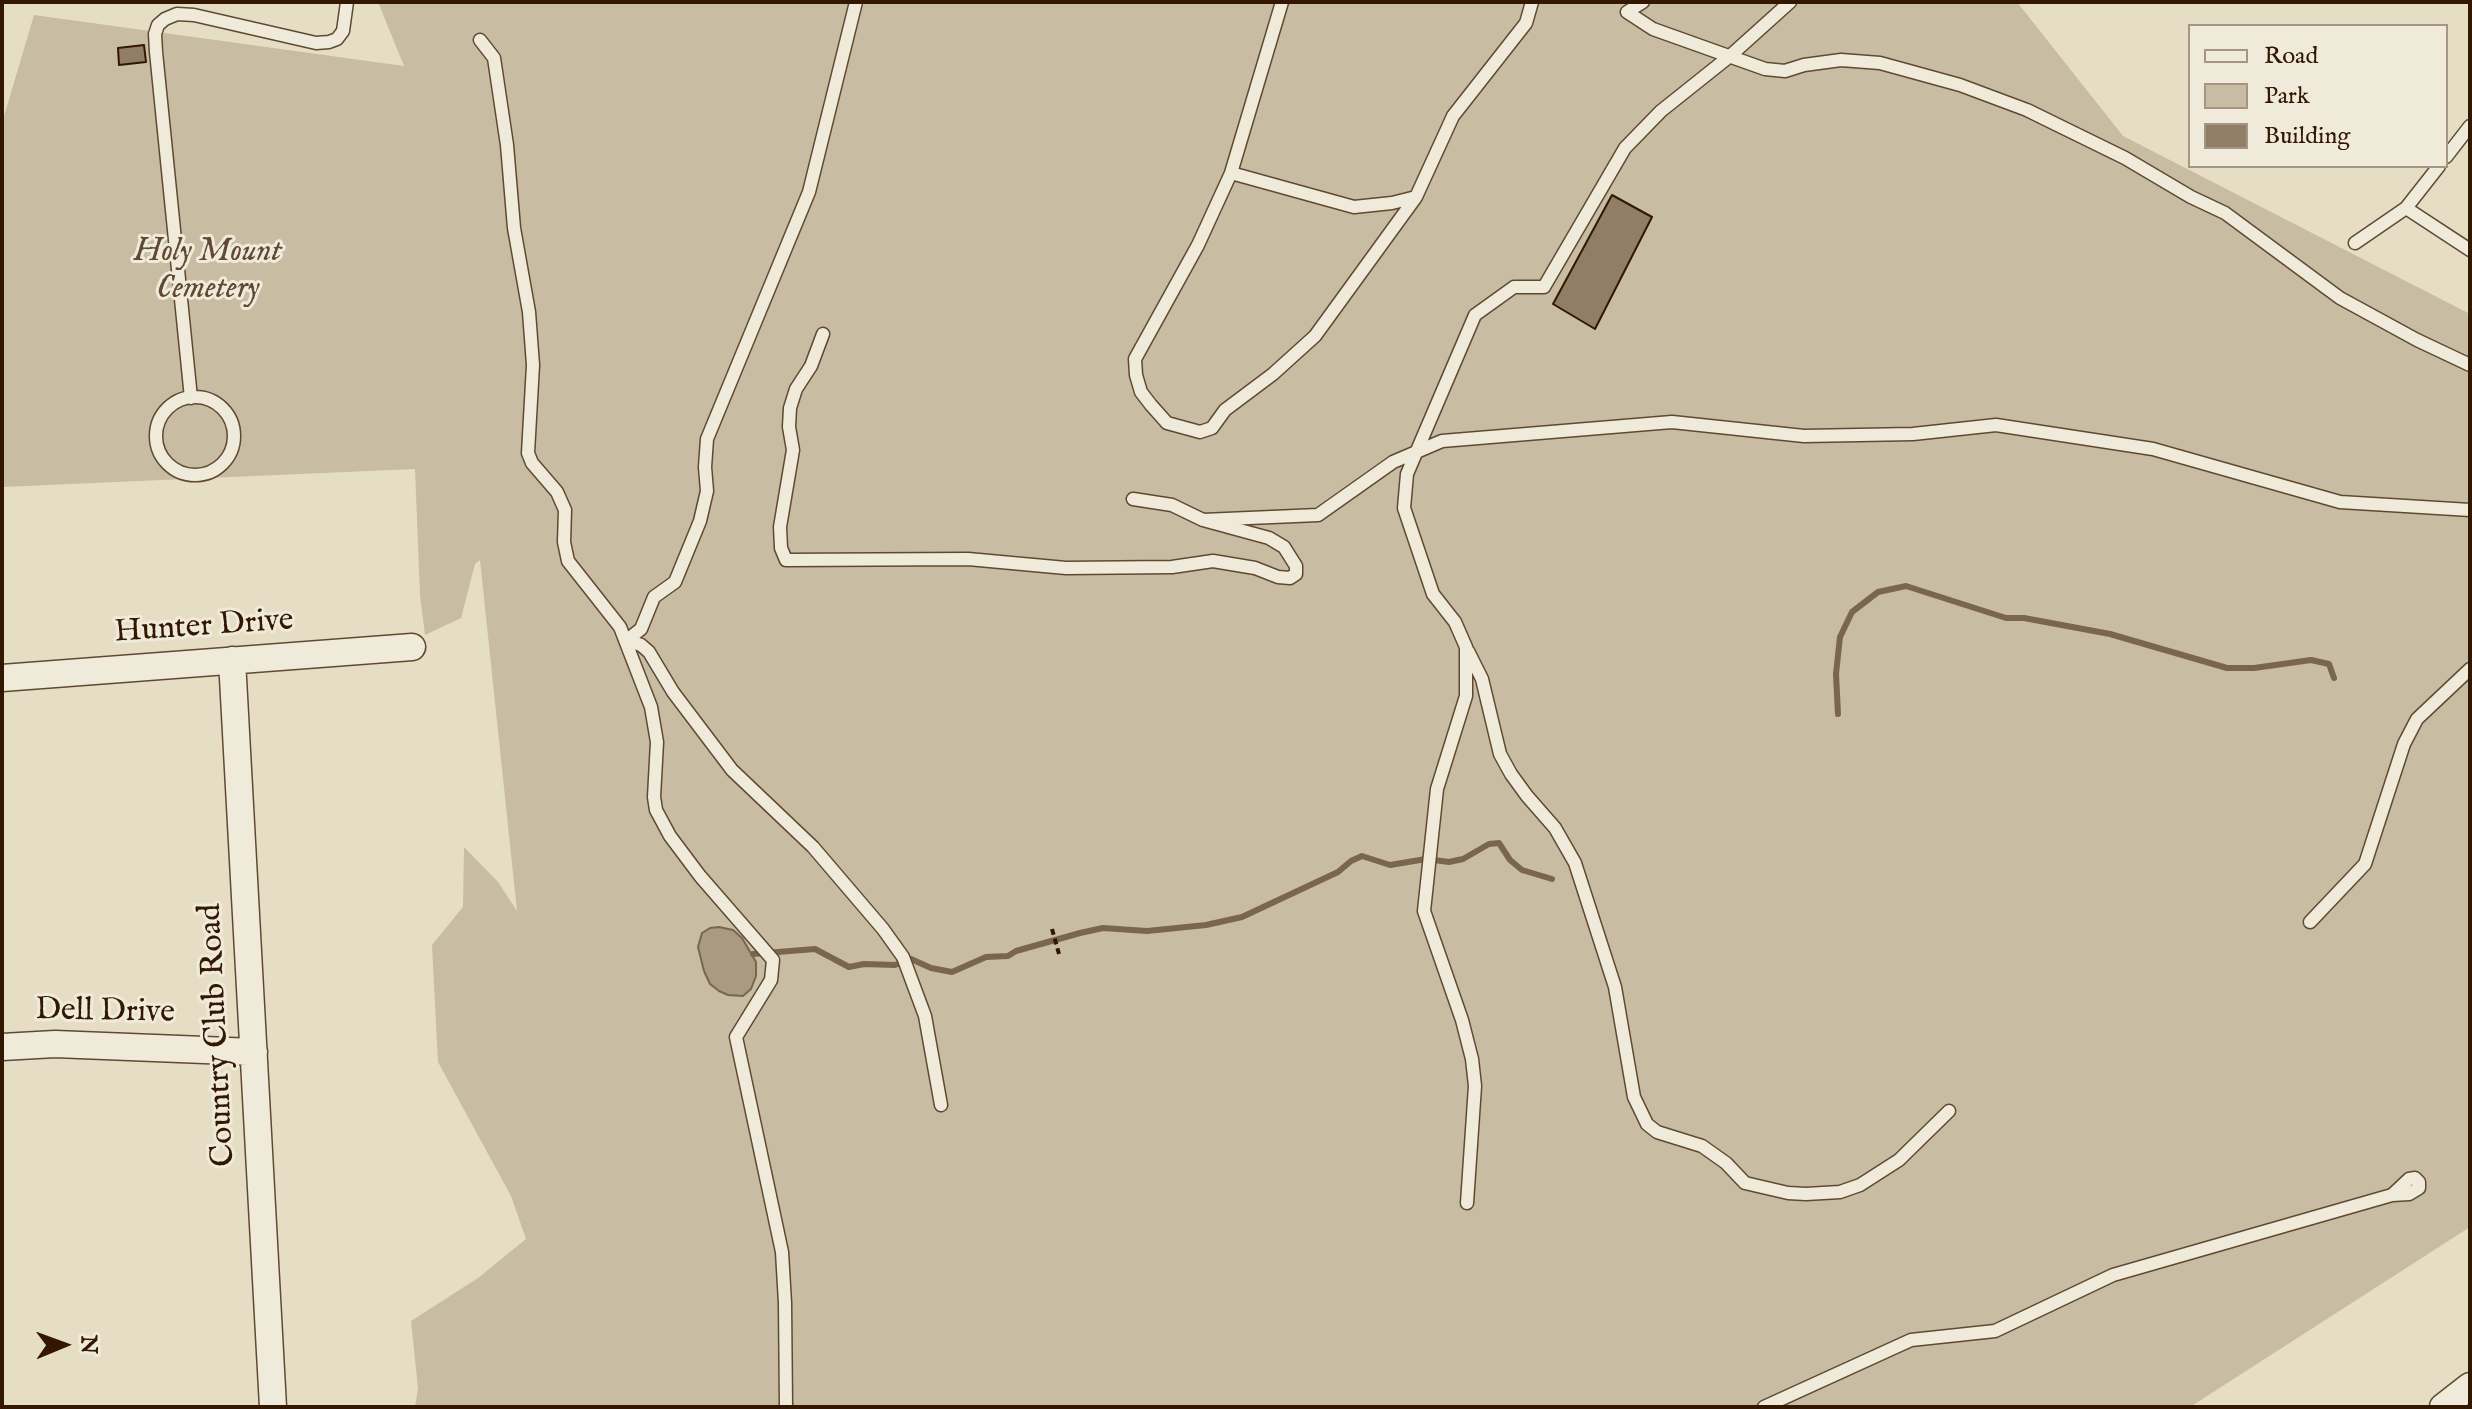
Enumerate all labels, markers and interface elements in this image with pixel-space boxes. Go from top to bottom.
legend [2188,24,2448,168]
text: Road [2264,41,2318,72]
text: Park [2264,81,2310,112]
text: Building [2264,121,2350,152]
park label: Holy Mount Cemetery [134,234,282,309]
street label: Hunter Drive [113,603,295,653]
street label: Country Club Road [193,902,245,1168]
street label: Dell Drive [35,993,175,1033]
north arrow [24,1305,104,1385]
text: N [74,1335,102,1354]

